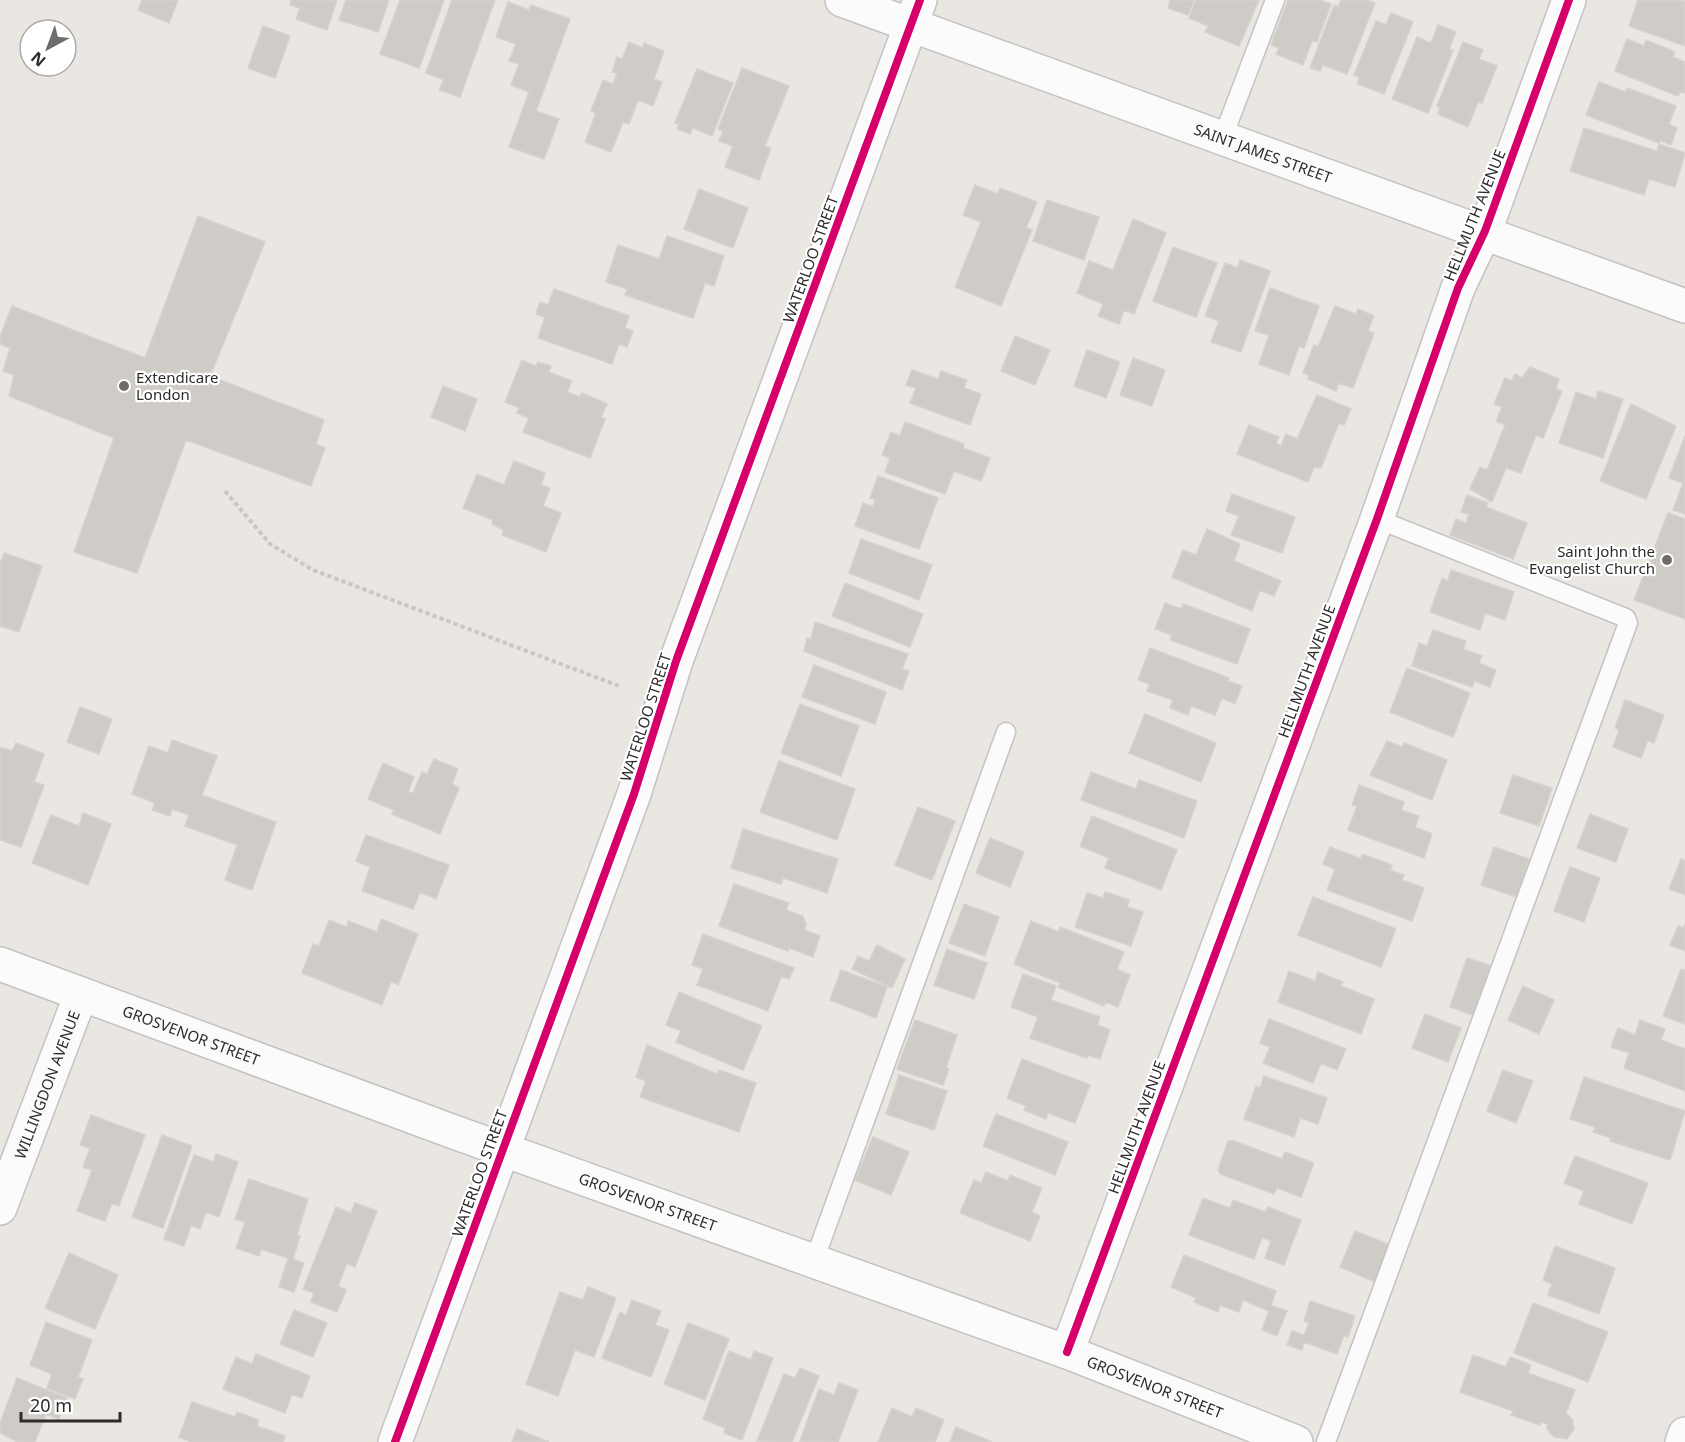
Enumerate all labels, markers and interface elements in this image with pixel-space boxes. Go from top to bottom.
north arrow [18,18,78,78]
text: N [26,47,50,72]
street label: SAINT JAMES STREET [1191,119,1335,187]
street label: HELLMUTH AVENUE [1438,146,1510,284]
street label: WATERLOO STREET [778,192,842,325]
place label: Extendicare London [136,367,219,404]
marker: Extendicare London [117,379,131,393]
place label: Saint John the Evangelist Church [1529,541,1655,578]
marker: Saint John the Evangelist Church [1660,553,1674,567]
street label: HELLMUTH AVENUE [1273,602,1339,740]
street label: WATERLOO STREET [615,650,675,784]
street label: GROSVENOR STREET [120,1000,263,1070]
street label: WILLINGDON AVENUE [10,1007,84,1162]
street label: HELLMUTH AVENUE [1103,1058,1169,1196]
street label: WATERLOO STREET [447,1106,511,1239]
street label: GROSVENOR STREET [576,1168,720,1236]
street label: GROSVENOR STREET [1084,1351,1227,1423]
scale bar [21,1385,120,1423]
text: 20 m [30,1393,72,1417]

